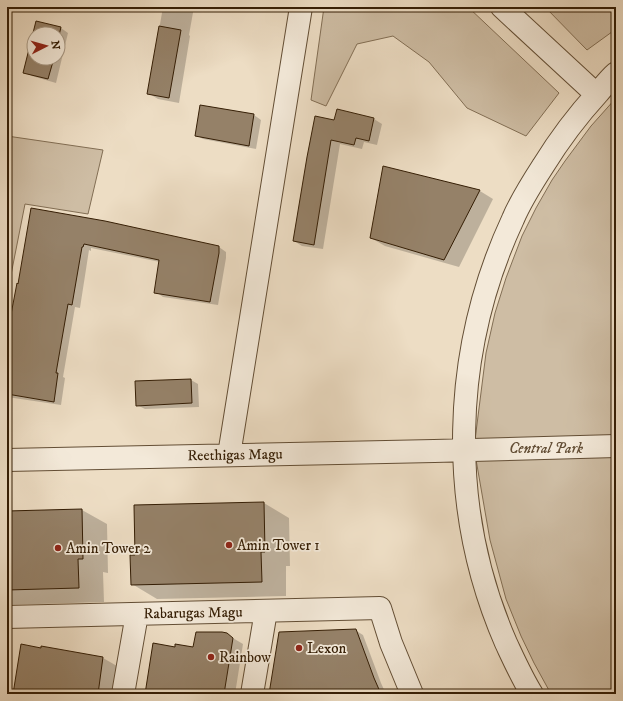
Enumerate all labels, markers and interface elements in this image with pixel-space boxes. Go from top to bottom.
north arrow [26,26,66,66]
text: N [48,40,62,50]
park label: Central Park [509,439,584,458]
street label: Reethigas Magu [187,445,283,465]
place label: Amin Tower 1 [237,536,320,555]
place label: Amin Tower 2 [66,539,151,558]
marker: Amin Tower 1 [224,540,234,550]
marker: Amin Tower 2 [53,543,63,553]
street label: Rabarugas Magu [143,603,243,623]
place label: Lexon [307,639,347,658]
marker: Lexon [294,643,304,653]
place label: Rainbow [219,648,271,667]
marker: Rainbow [206,652,216,662]

